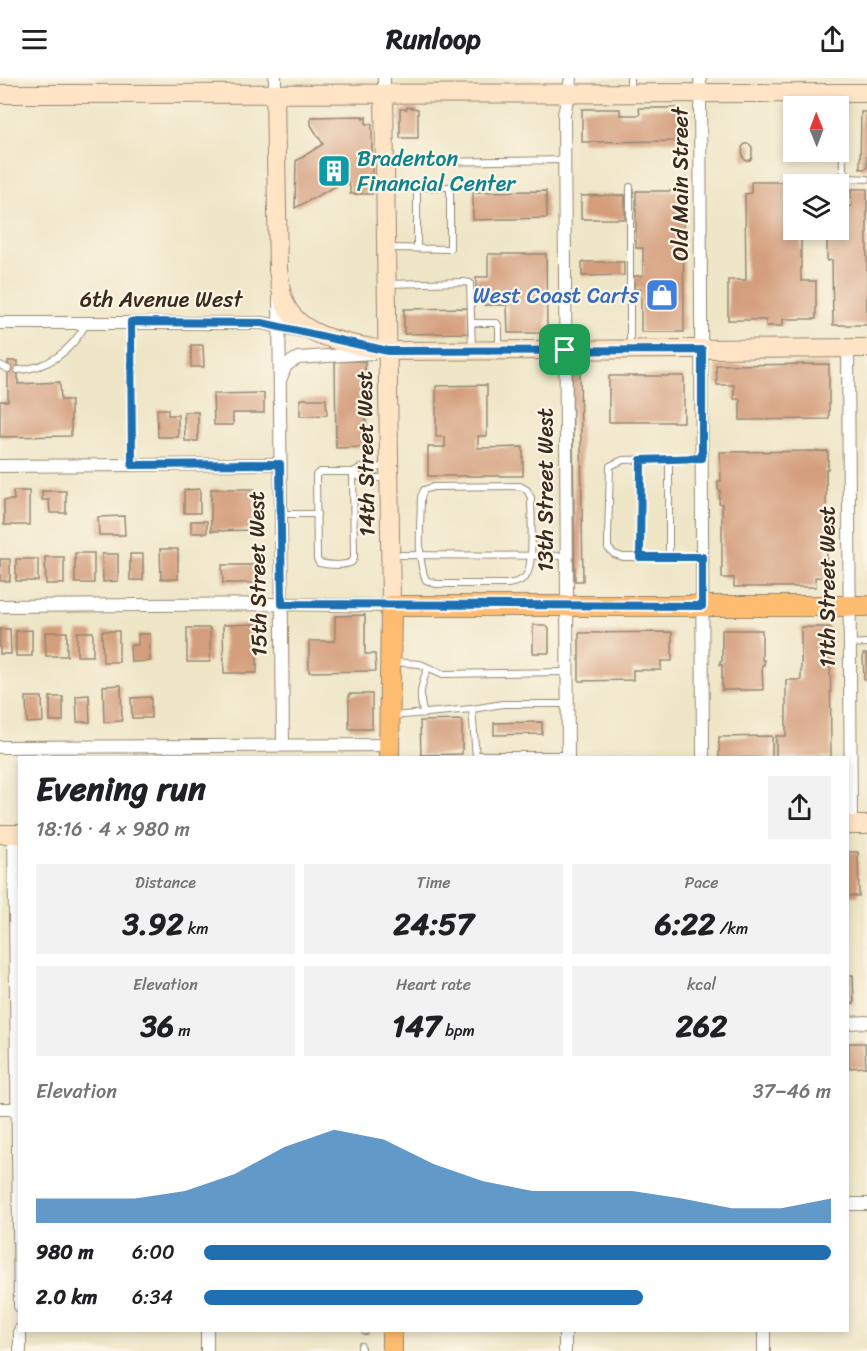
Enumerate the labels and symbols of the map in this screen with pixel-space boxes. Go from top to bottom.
north arrow [783,96,849,162]
street label: Old Main Street [661,106,700,261]
place label: Bradenton Financial Center [357,139,517,203]
building icon: Bradenton Financial Center [316,153,352,189]
place label: West Coast Carts [473,276,640,315]
shop icon: West Coast Carts [644,277,680,313]
street label: 6th Avenue West [80,280,243,319]
pin [539,324,590,375]
street label: 14th Street West [345,370,386,537]
street label: 13th Street West [526,408,565,572]
street label: 15th Street West [237,490,278,657]
street label: 11th Street West [808,506,847,668]

